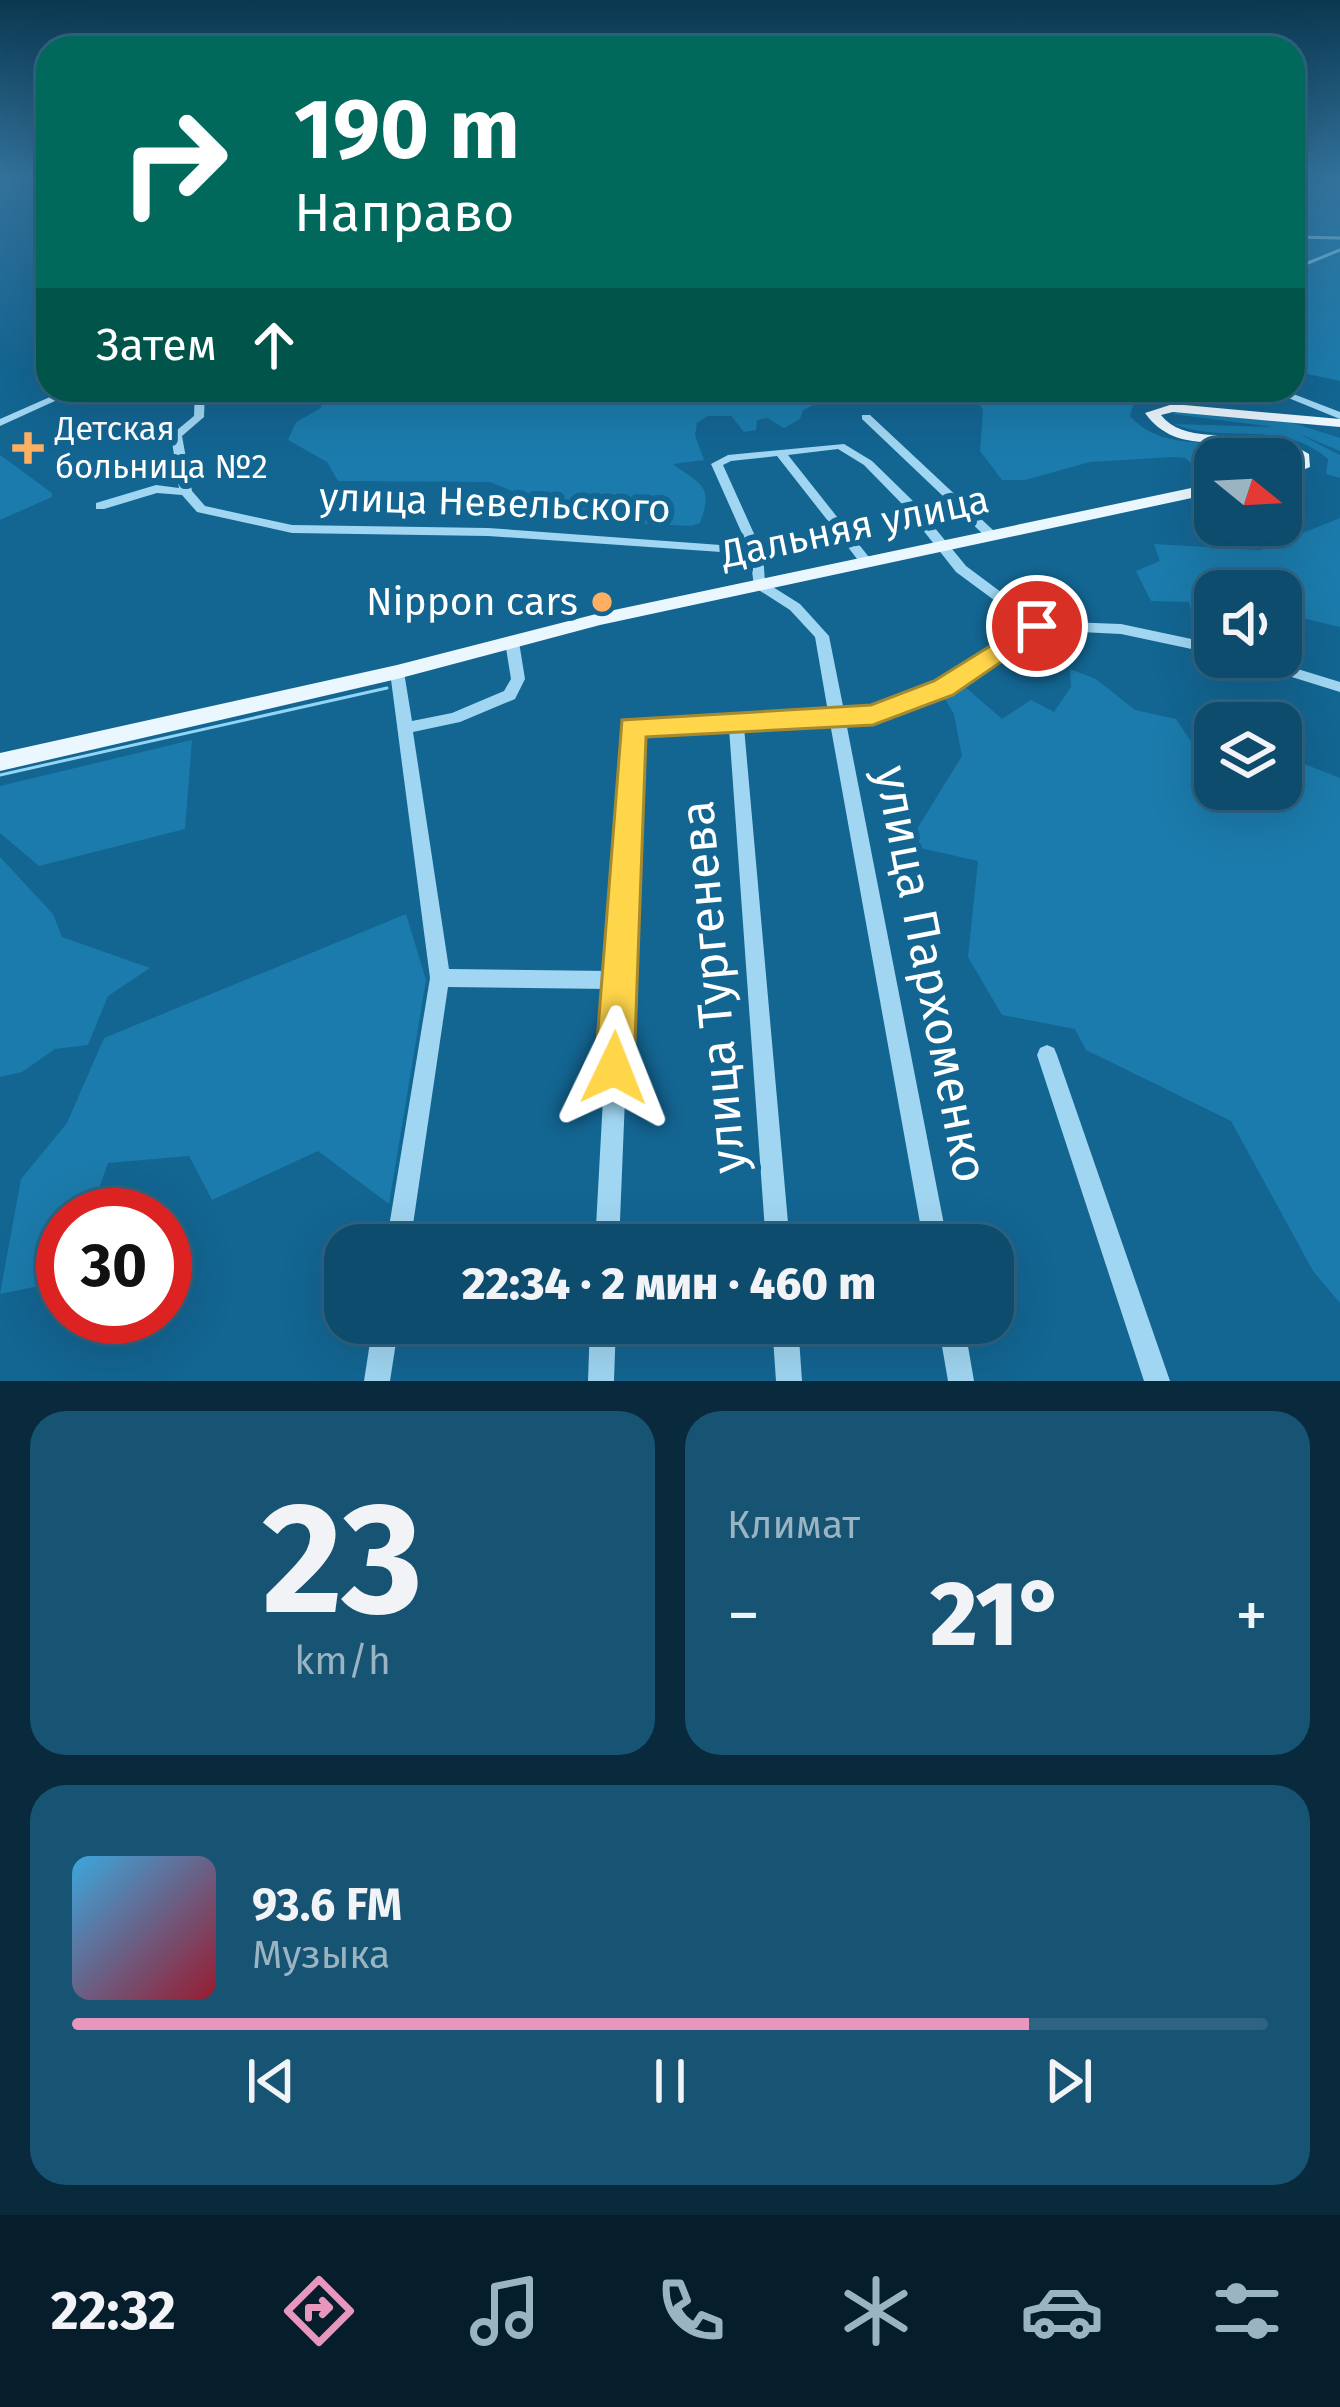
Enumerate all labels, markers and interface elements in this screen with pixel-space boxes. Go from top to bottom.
text: 190 m [294,79,520,180]
icon: right [96,84,252,240]
text: Направо [294,181,515,245]
icon: ahead [241,312,307,378]
text: Затем [96,318,217,372]
place label: Детская больница №2 [54,409,268,487]
marker: Детская больница №2 [12,432,44,464]
north arrow [1194,438,1302,546]
map controls [1194,438,1302,810]
street label: улица Невельского [318,474,672,532]
street label: Дальняя улица [716,476,993,578]
button: sound [1194,570,1302,678]
pin [986,575,1088,677]
place label: Nippon cars [366,579,578,625]
marker: Nippon cars [589,589,615,615]
icon: arrive [1004,593,1070,659]
button: layers [1194,702,1302,810]
street label: улица Пархоменко [862,761,1000,1187]
street label: улица Тургенева [668,798,758,1176]
position arrow [551,1005,677,1131]
speed limit sign: 30 [36,1188,192,1344]
text: 22:34 · 2 мин · 460 m [462,1257,876,1311]
text: 23 [262,1466,423,1653]
text: Климат [727,1502,860,1548]
text: 21° [930,1561,1065,1669]
text: − [727,1576,760,1655]
text: + [1235,1576,1268,1655]
text: km/h [294,1638,391,1684]
text: 93.6 FM [252,1878,402,1932]
text: Музыка [252,1932,390,1978]
icon: previous [238,2048,304,2114]
icon: pause [637,2048,703,2114]
icon: next [1036,2048,1102,2114]
icon: directions [277,2269,361,2353]
icon: music [463,2269,547,2353]
icon: phone [649,2269,733,2353]
icon: climate [834,2269,918,2353]
icon: car [1020,2269,1104,2353]
icon: filters [1205,2269,1289,2353]
text: 22:32 [51,2279,176,2343]

